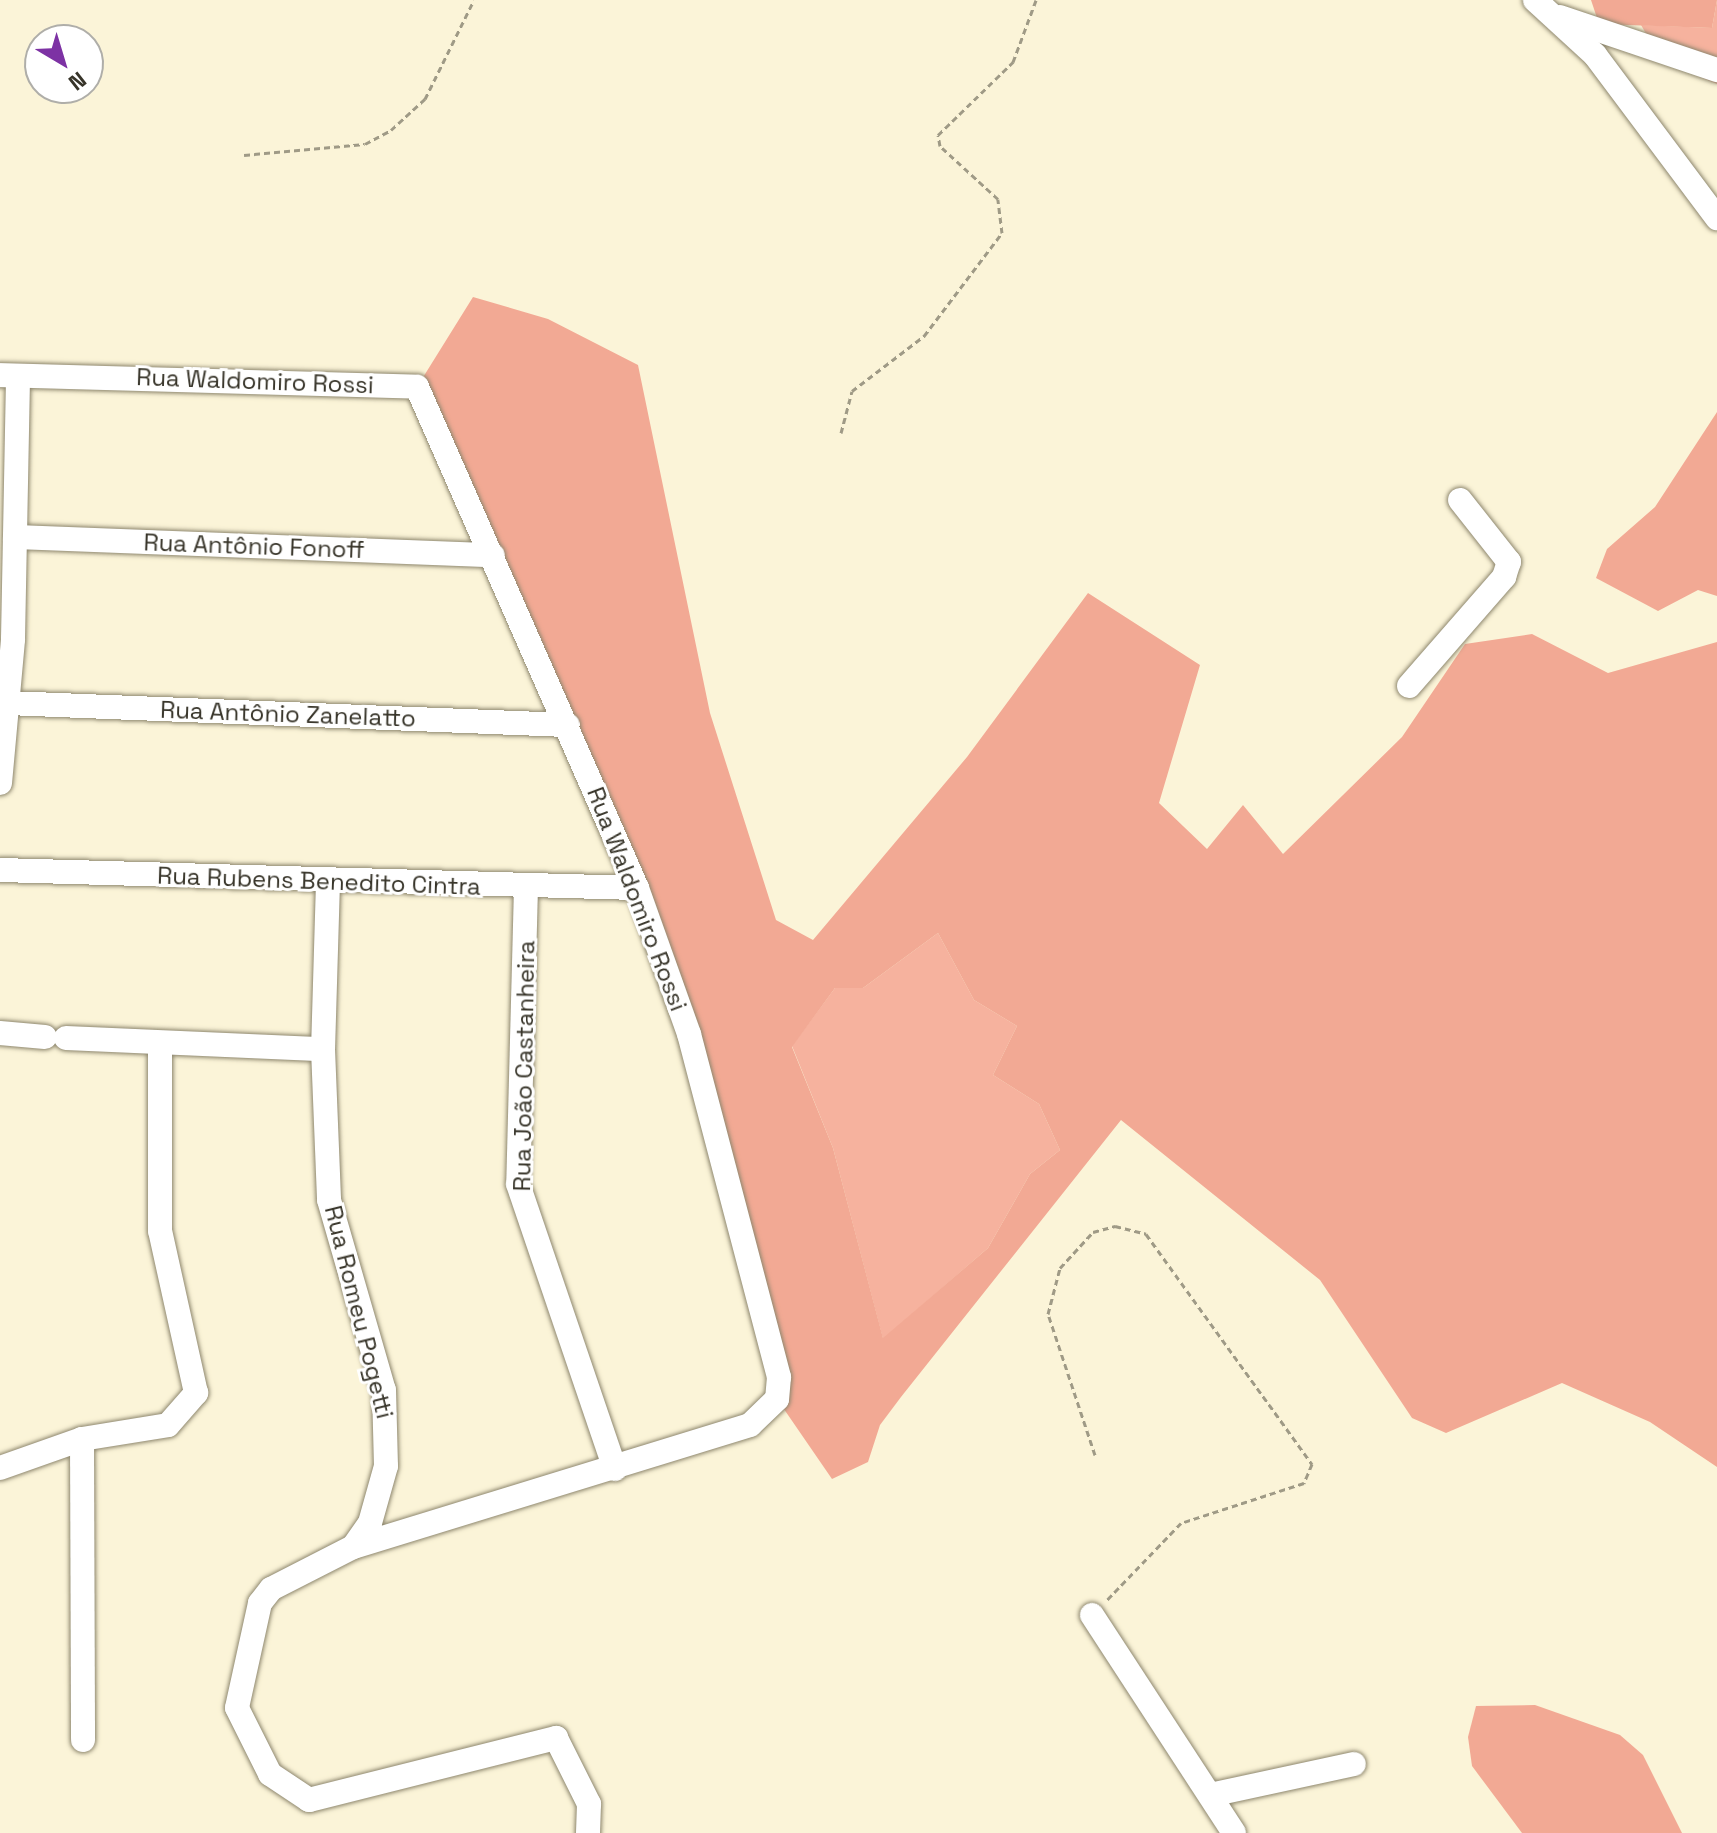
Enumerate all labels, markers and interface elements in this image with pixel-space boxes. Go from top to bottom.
north arrow [24,24,104,104]
text: N [63,66,92,97]
street label: Rua Waldomiro Rossi [136,362,374,400]
street label: Rua Antônio Fonoff [143,528,365,564]
street label: Rua Antônio Zanelatto [159,695,417,733]
street label: Rua Waldomiro Rossi [581,783,693,1015]
street label: Rua Rubens Benedito Cintra [157,861,481,901]
street label: Rua João Castanheira [507,940,541,1192]
street label: Rua Romeu Pogetti [319,1202,399,1422]

